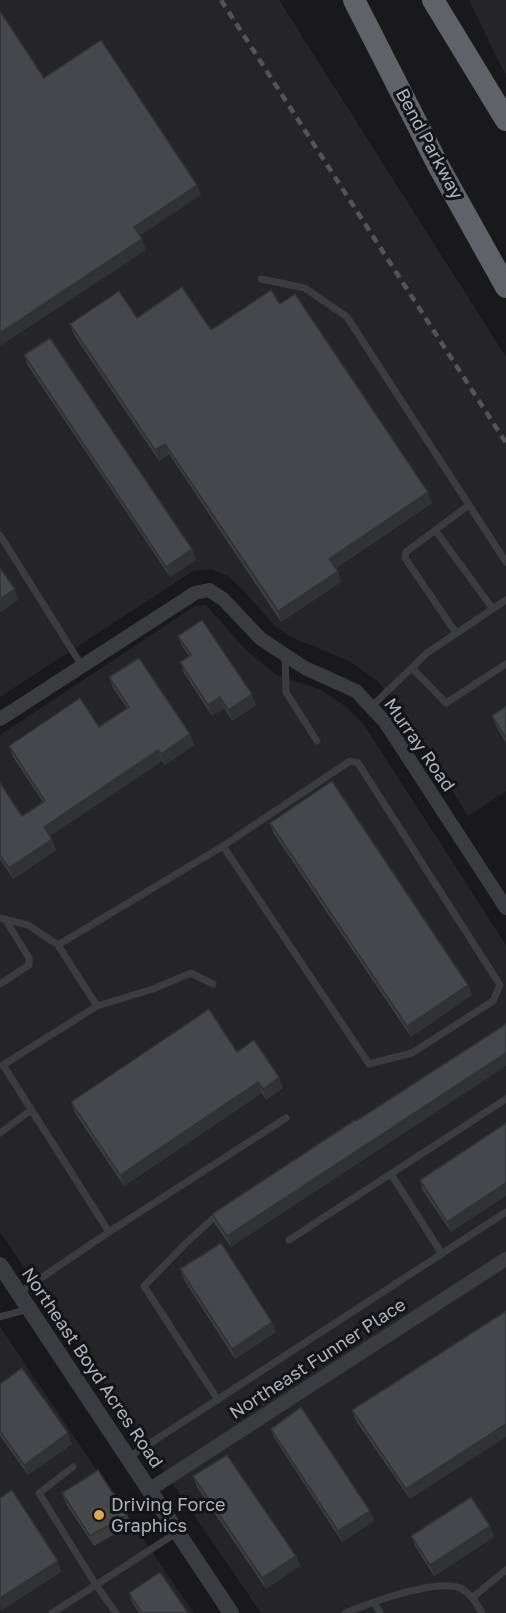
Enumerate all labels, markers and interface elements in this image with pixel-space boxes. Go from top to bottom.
street label: Bend Parkway [391,85,467,203]
street label: Murray Road [379,694,459,796]
street label: Northeast Boyd Acres Road [17,1264,167,1472]
street label: Northeast Funner Place [226,1294,410,1424]
place label: Driving Force Graphics [111,1494,225,1537]
marker: Driving Force Graphics [92,1508,106,1522]

